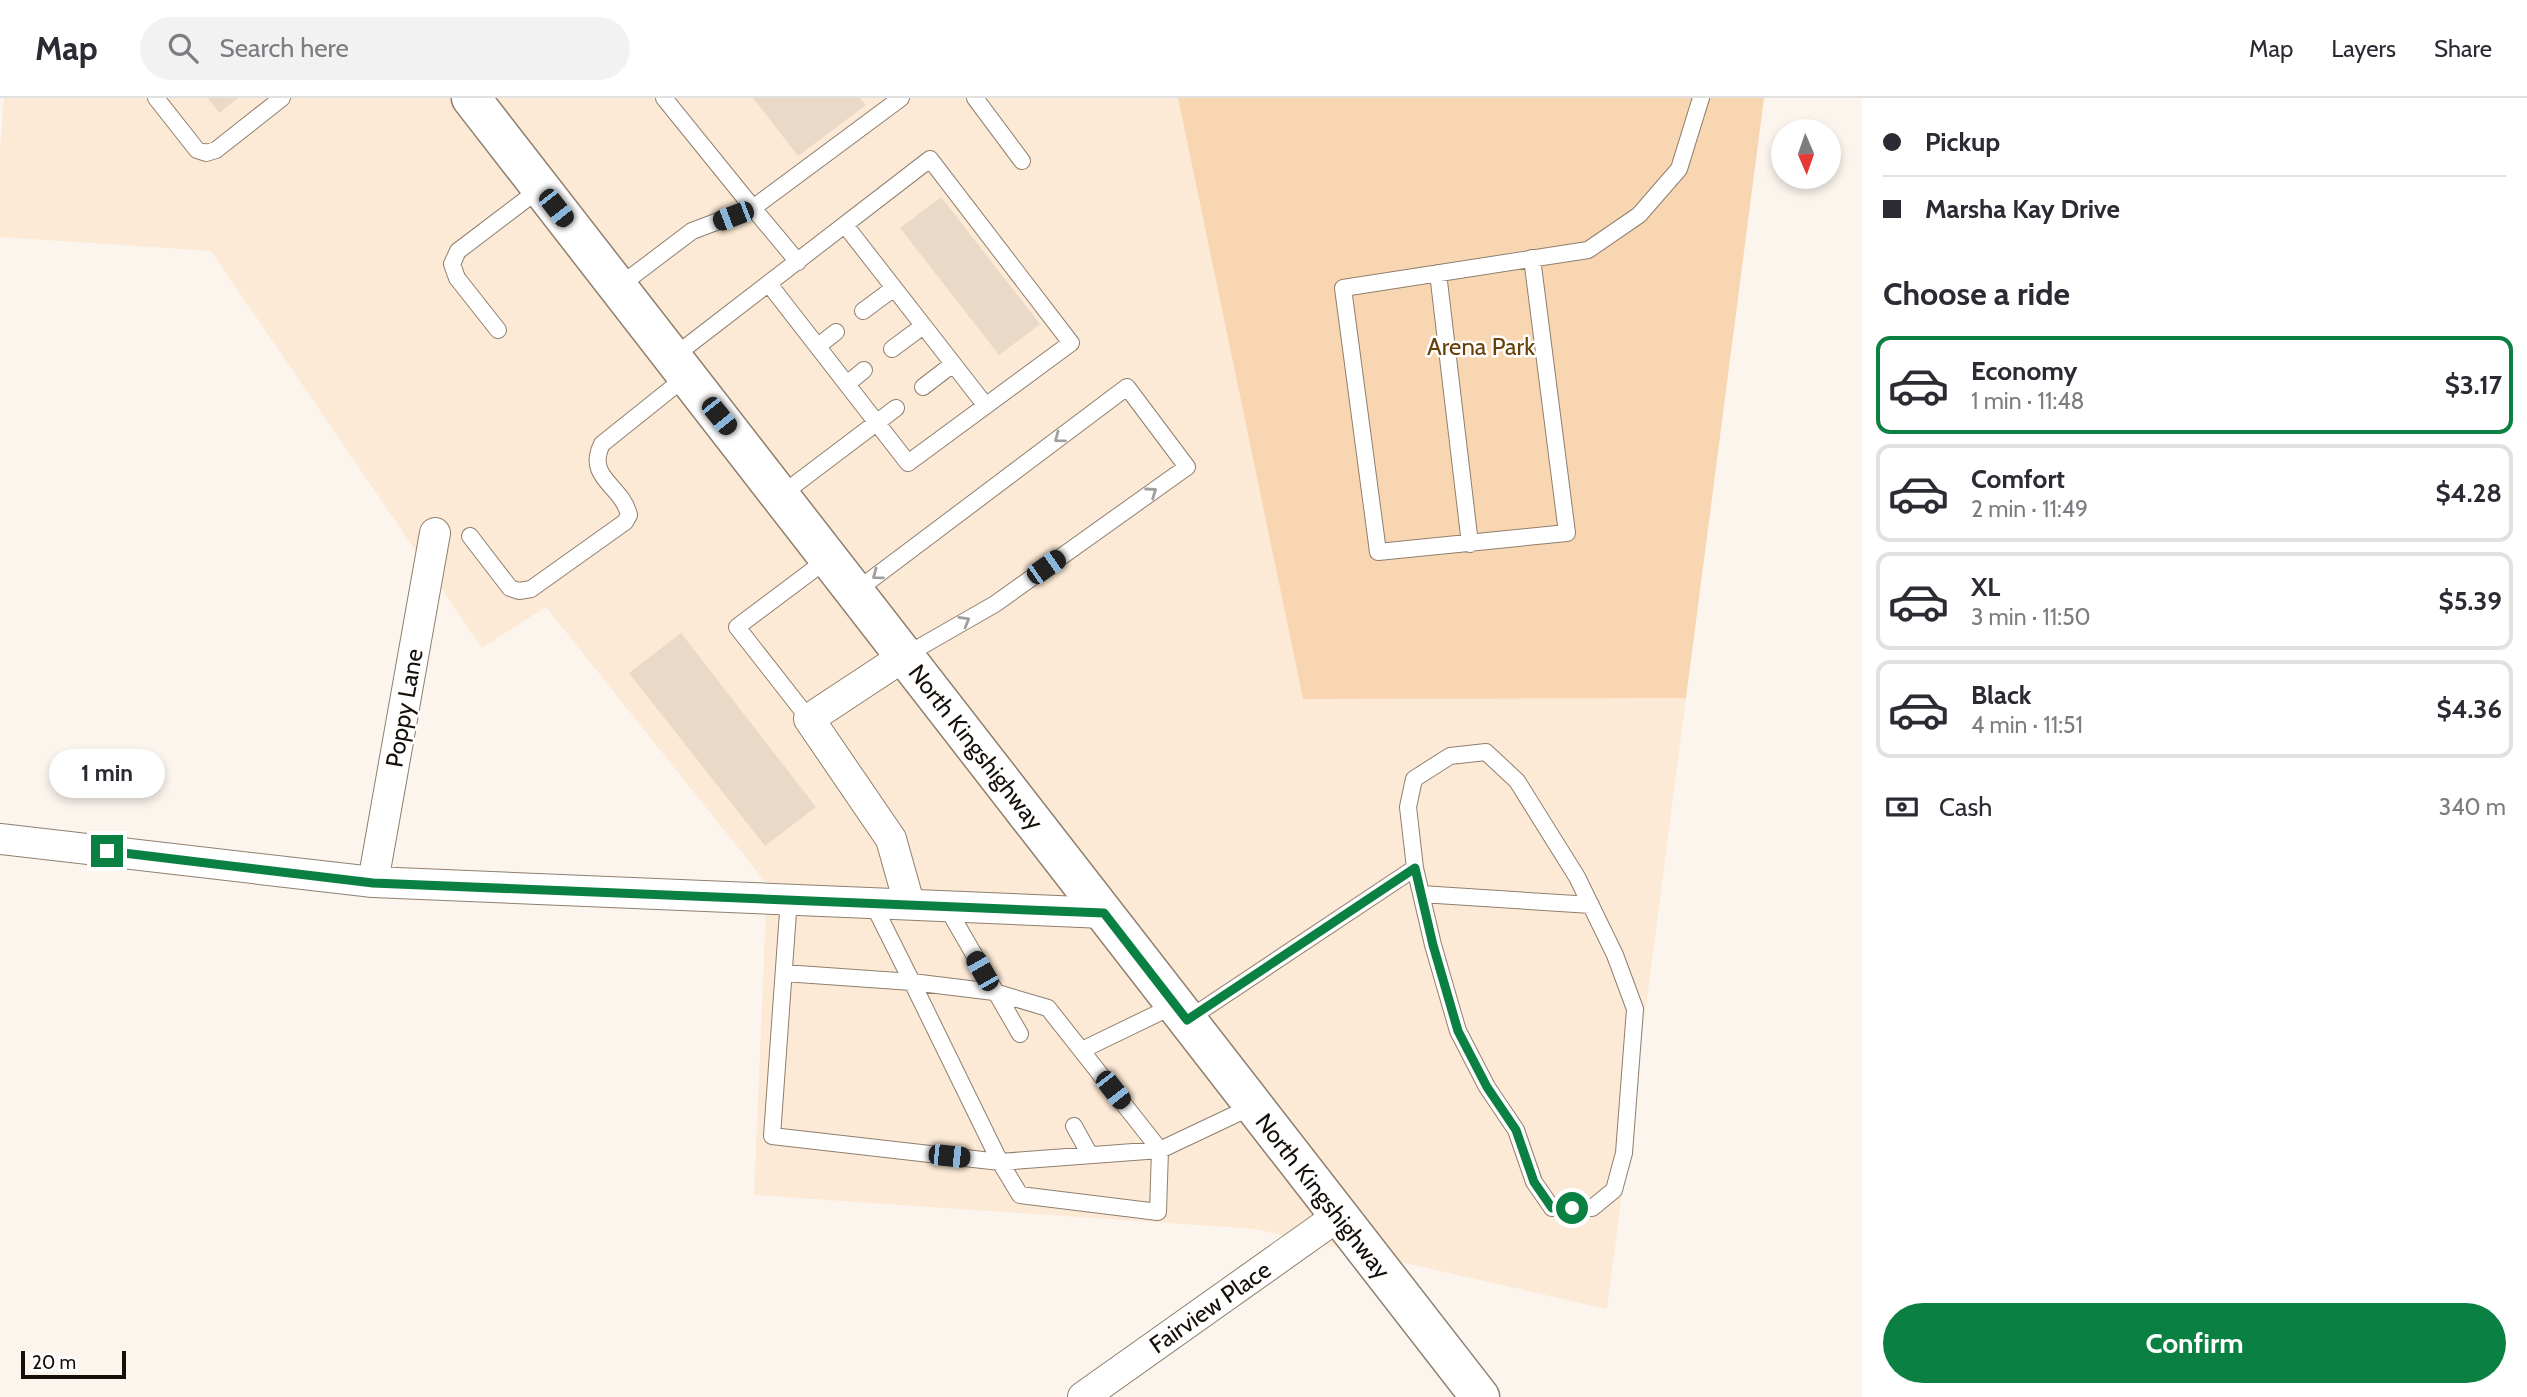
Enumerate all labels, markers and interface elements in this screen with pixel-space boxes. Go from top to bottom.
search box [140,17,630,80]
text: Map [35,28,98,68]
icon: search [164,29,202,67]
text: Search here [220,32,349,64]
text: Map [2249,34,2293,63]
text: Layers [2331,34,2396,63]
text: Share [2434,34,2492,63]
north arrow [1771,119,1841,189]
map controls [1771,119,1841,189]
text: Pickup [1925,126,2000,158]
car [535,185,578,231]
text: Marsha Kay Drive [1925,193,2120,225]
car [710,199,757,233]
text: Choose a ride [1883,274,2070,313]
park label: Arena Park [1427,332,1535,361]
icon: car [1887,354,1950,417]
text: Economy [1971,355,2077,387]
text: $3.17 [2445,369,2502,401]
text: 1 min · 11:48 [1971,387,2084,415]
car [698,393,741,439]
one-way arrow [1054,430,1067,443]
icon: car [1887,462,1950,525]
text: Comfort [1971,463,2065,495]
text: $4.28 [2436,477,2502,509]
one-way arrow [1144,488,1157,500]
text: 2 min · 11:49 [1971,495,2088,523]
car [1023,546,1070,588]
one-way arrow [872,566,885,579]
icon: car [1887,570,1950,633]
text: XL [1971,571,2000,603]
text: $5.39 [2439,585,2502,617]
text: 3 min · 11:50 [1971,603,2091,631]
one-way arrow [958,616,970,629]
street label: Poppy Lane [379,646,429,770]
street label: North Kingshighway [902,659,1050,835]
icon: car [1887,678,1950,741]
text: Black [1971,679,2031,711]
text: $4.36 [2436,693,2502,725]
text: 4 min · 11:51 [1971,711,2083,739]
callout: 1 min [49,750,165,798]
text: 1 min [81,759,133,787]
icon: cash [1883,788,1921,826]
text: Cash [1939,791,1992,823]
text: 340 m [2439,793,2506,821]
route end [91,835,123,867]
car [963,948,1002,994]
car [1092,1067,1135,1113]
street label: North Kingshighway [1249,1108,1397,1284]
car [928,1143,971,1169]
route start [1556,1192,1588,1224]
street label: Fairview Place [1144,1255,1276,1359]
button: Confirm [1883,1303,2506,1383]
scale bar [21,1348,126,1380]
text: 20 m [32,1351,76,1374]

